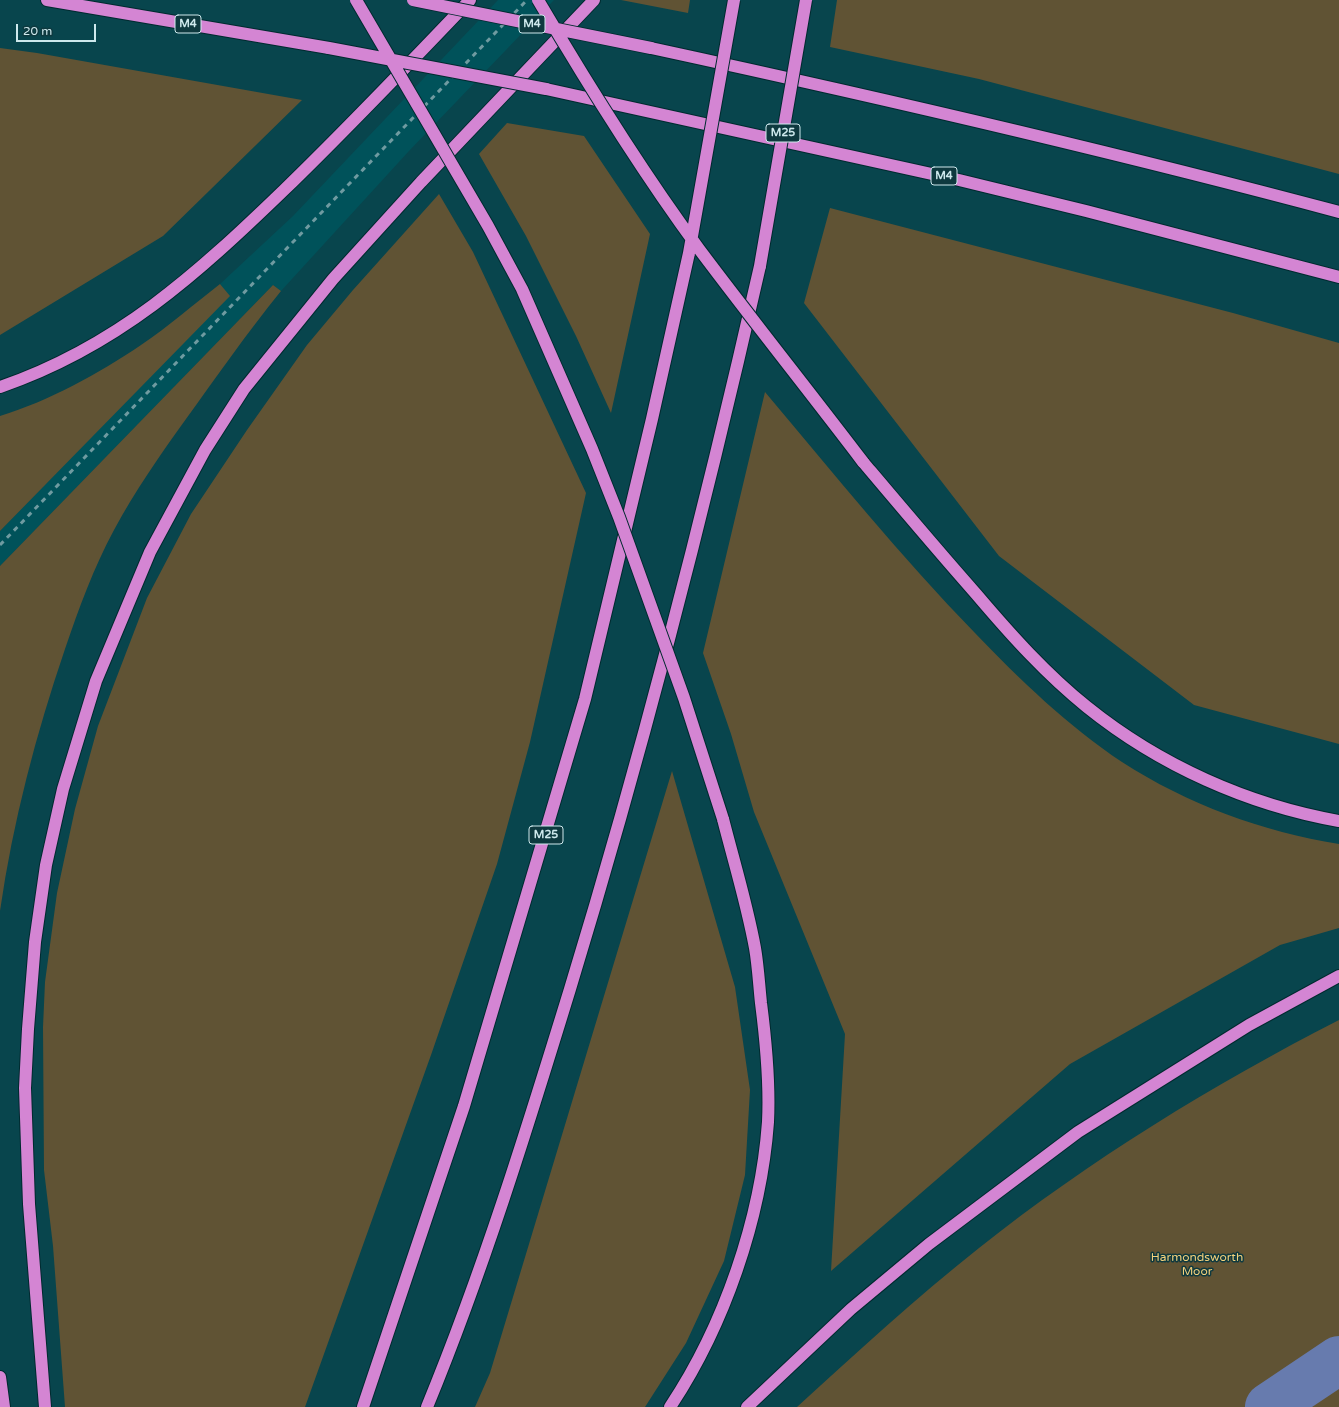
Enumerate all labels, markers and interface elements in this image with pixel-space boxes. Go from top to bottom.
road number: M4 [175,15,201,33]
road number: M4 [519,15,545,33]
scale bar [18,16,98,42]
text: 20 m [23,24,52,38]
road number: M25 [766,124,800,142]
road number: M4 [931,167,957,185]
road number: M25 [529,826,563,844]
park label: Harmondsworth Moor [1151,1251,1243,1279]

